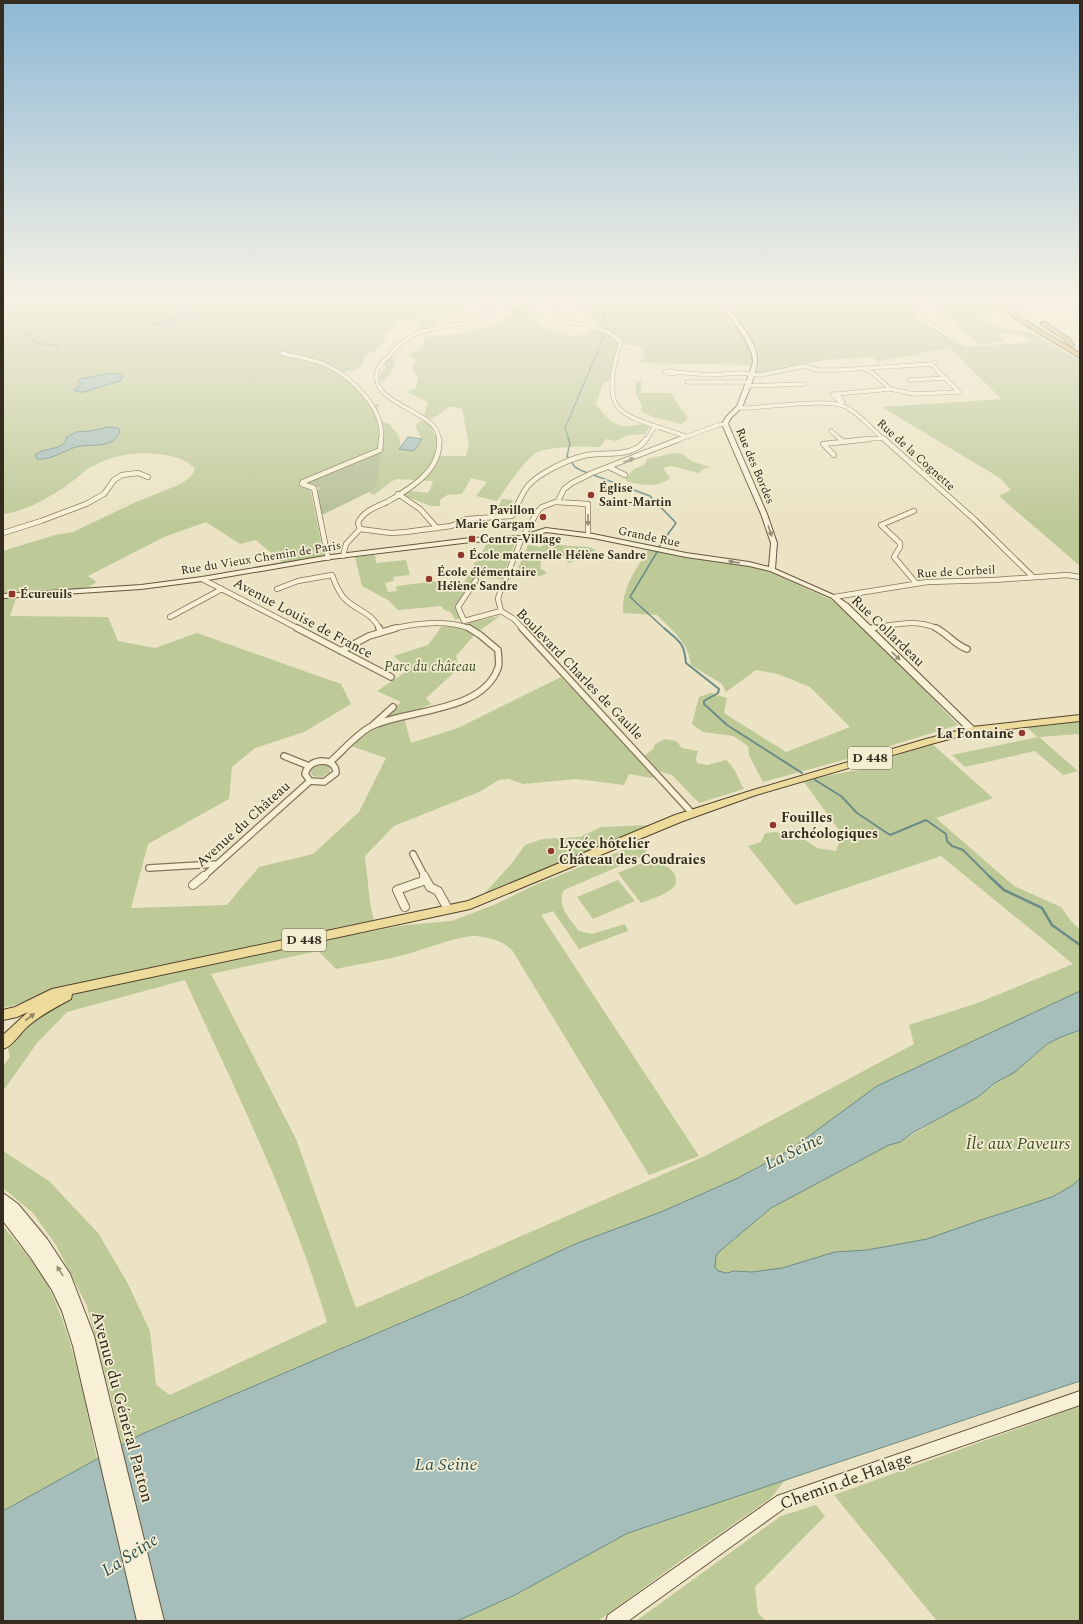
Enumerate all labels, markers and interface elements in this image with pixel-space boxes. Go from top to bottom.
street label: Rue de la Cognette [872,414,960,496]
street label: Rue des Bordes [730,425,780,507]
one-way arrow [623,456,635,462]
place label: Église Saint-Martin [599,479,672,512]
marker: Église Saint-Martin [586,490,596,500]
place label: Pavillon Marie Gargam [455,501,536,534]
marker: Pavillon Marie Gargam [538,512,548,522]
one-way arrow [585,514,591,527]
street label: Grande Rue [616,521,682,553]
one-way arrow [767,525,773,537]
place label: Centre-Village [480,530,561,549]
marker: Centre-Village [467,534,477,544]
street label: Rue du Vieux Chemin de Paris [179,536,343,580]
place label: École maternelle Hélène Sandre [469,546,646,565]
marker: École maternelle Hélène Sandre [456,550,466,560]
one-way arrow [728,558,740,565]
street label: Rue de Corbeil [916,560,996,584]
place label: École élémentaire Hélène Sandre [437,563,536,596]
street label: Avenue Louise de France [230,572,377,664]
marker: École élémentaire Hélène Sandre [424,574,434,584]
place label: Écureuils [20,585,72,604]
marker: Écureuils [7,589,17,599]
street label: Rue Collardeau [846,590,930,672]
street label: Boulevard Charles de Gaulle [511,603,649,745]
one-way arrow [891,651,901,661]
park label: Parc du château [384,656,477,677]
place label: La Fontaine [936,723,1014,744]
marker: La Fontaine [1017,728,1027,738]
road number: D 448 [848,747,892,769]
street label: Avenue du Château [191,776,295,872]
place label: Fouilles archéologiques [781,807,878,844]
marker: Fouilles archéologiques [768,820,778,830]
place label: Lycée hôtelier Château des Coudraies [559,833,706,870]
marker: Lycée hôtelier Château des Coudraies [546,846,556,856]
road number: D 448 [282,929,326,951]
one-way arrow [25,1012,36,1021]
water label: La Seine [760,1125,828,1177]
park label: Île aux Paveurs [966,1131,1070,1157]
one-way arrow [56,1265,63,1277]
street label: Avenue du Général Patton [84,1308,160,1506]
street label: Chemin de Halage [776,1445,916,1517]
water label: La Seine [415,1451,477,1478]
water label: La Seine [96,1527,164,1583]

